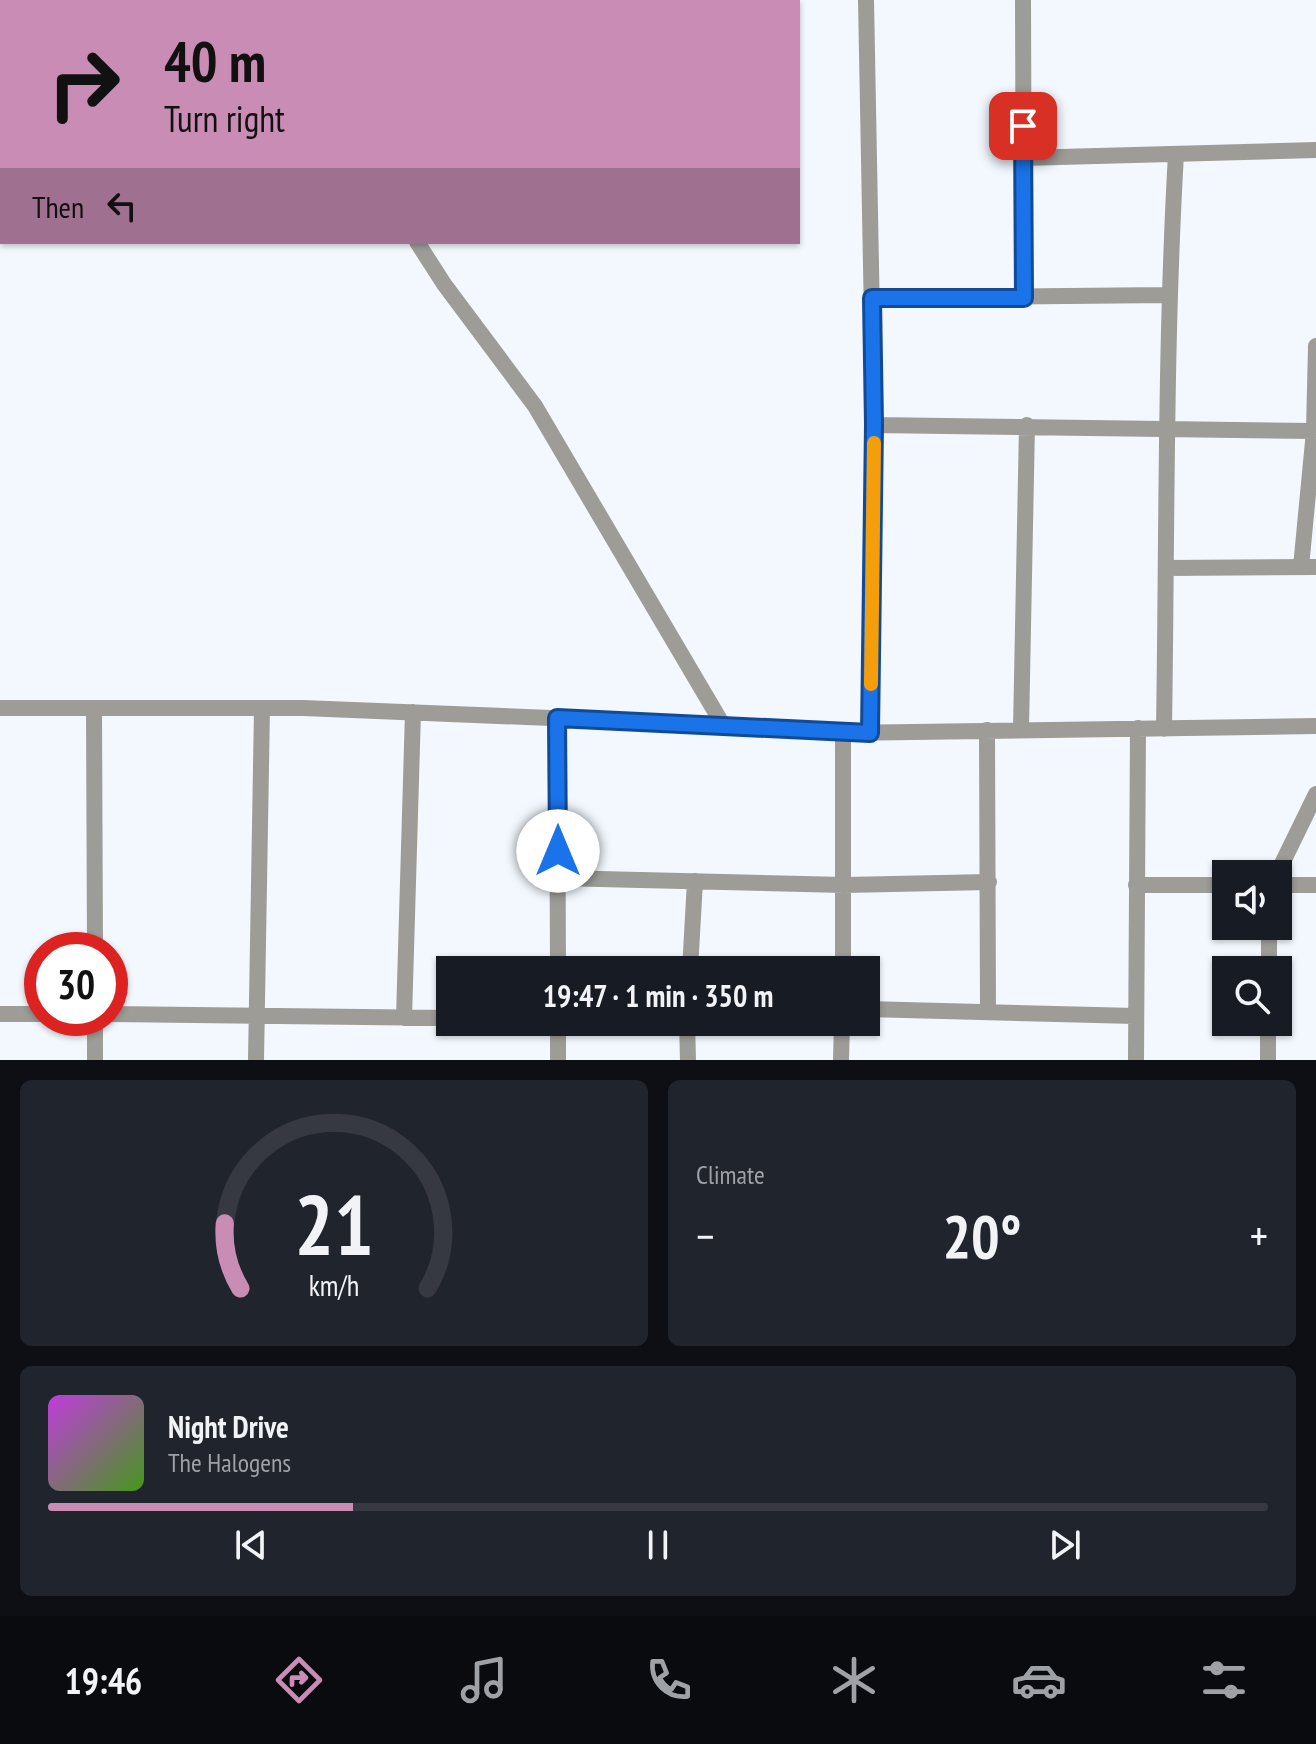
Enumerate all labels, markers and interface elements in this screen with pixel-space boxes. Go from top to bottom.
text: 40 m [164,25,266,97]
icon: right [32,32,136,136]
pin [989,92,1057,160]
text: Turn right [164,95,285,142]
icon: arrive [1001,104,1045,148]
icon: left [100,184,144,228]
text: Then [32,187,84,226]
position arrow [516,809,600,893]
map controls [1212,860,1292,1036]
button: sound [1212,860,1292,940]
speed limit sign: 30 [24,932,128,1036]
button: search [1212,956,1292,1036]
text: 19:47 · 1 min · 350 m [543,976,773,1015]
text: Climate [696,1158,765,1191]
text: 21 [294,1170,374,1278]
text: 20° [942,1197,1022,1275]
text: − [696,1207,714,1264]
text: + [1250,1207,1268,1264]
text: km/h [309,1267,359,1304]
text: Night Drive [168,1407,289,1446]
text: The Halogens [168,1446,291,1479]
icon: previous [229,1523,273,1567]
icon: pause [636,1523,680,1567]
icon: next [1043,1523,1087,1567]
icon: directions [271,1652,327,1708]
icon: music [456,1652,512,1708]
icon: phone [641,1652,697,1708]
icon: climate [826,1652,882,1708]
icon: car [1011,1652,1067,1708]
icon: filters [1196,1652,1252,1708]
text: 19:46 [64,1657,142,1704]

